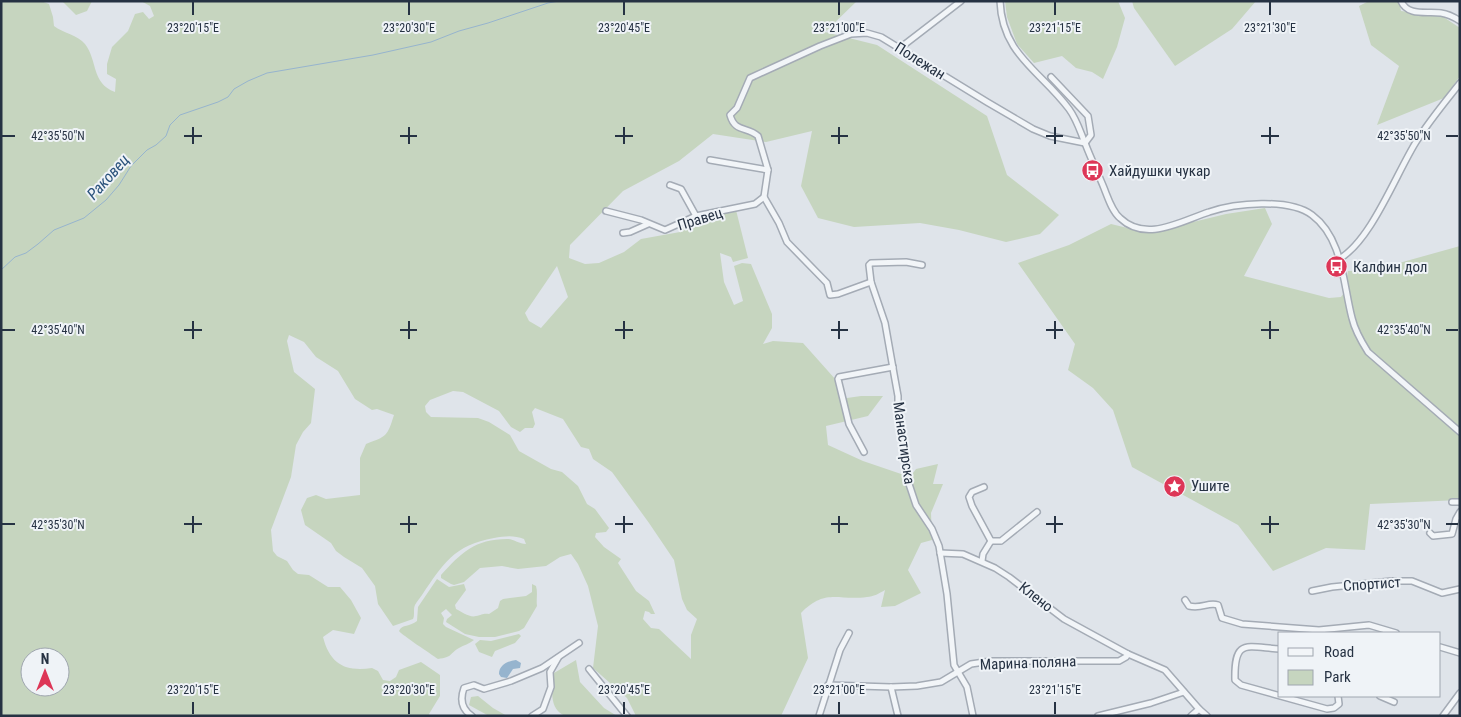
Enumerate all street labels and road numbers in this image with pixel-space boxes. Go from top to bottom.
street label: Полежан [891,38,949,84]
street label: Правец [675,204,725,234]
street label: Манастирска [889,401,919,485]
street label: Спортист [1343,573,1401,595]
street label: Клено [1015,578,1057,616]
street label: Марина поляна [979,652,1077,674]

